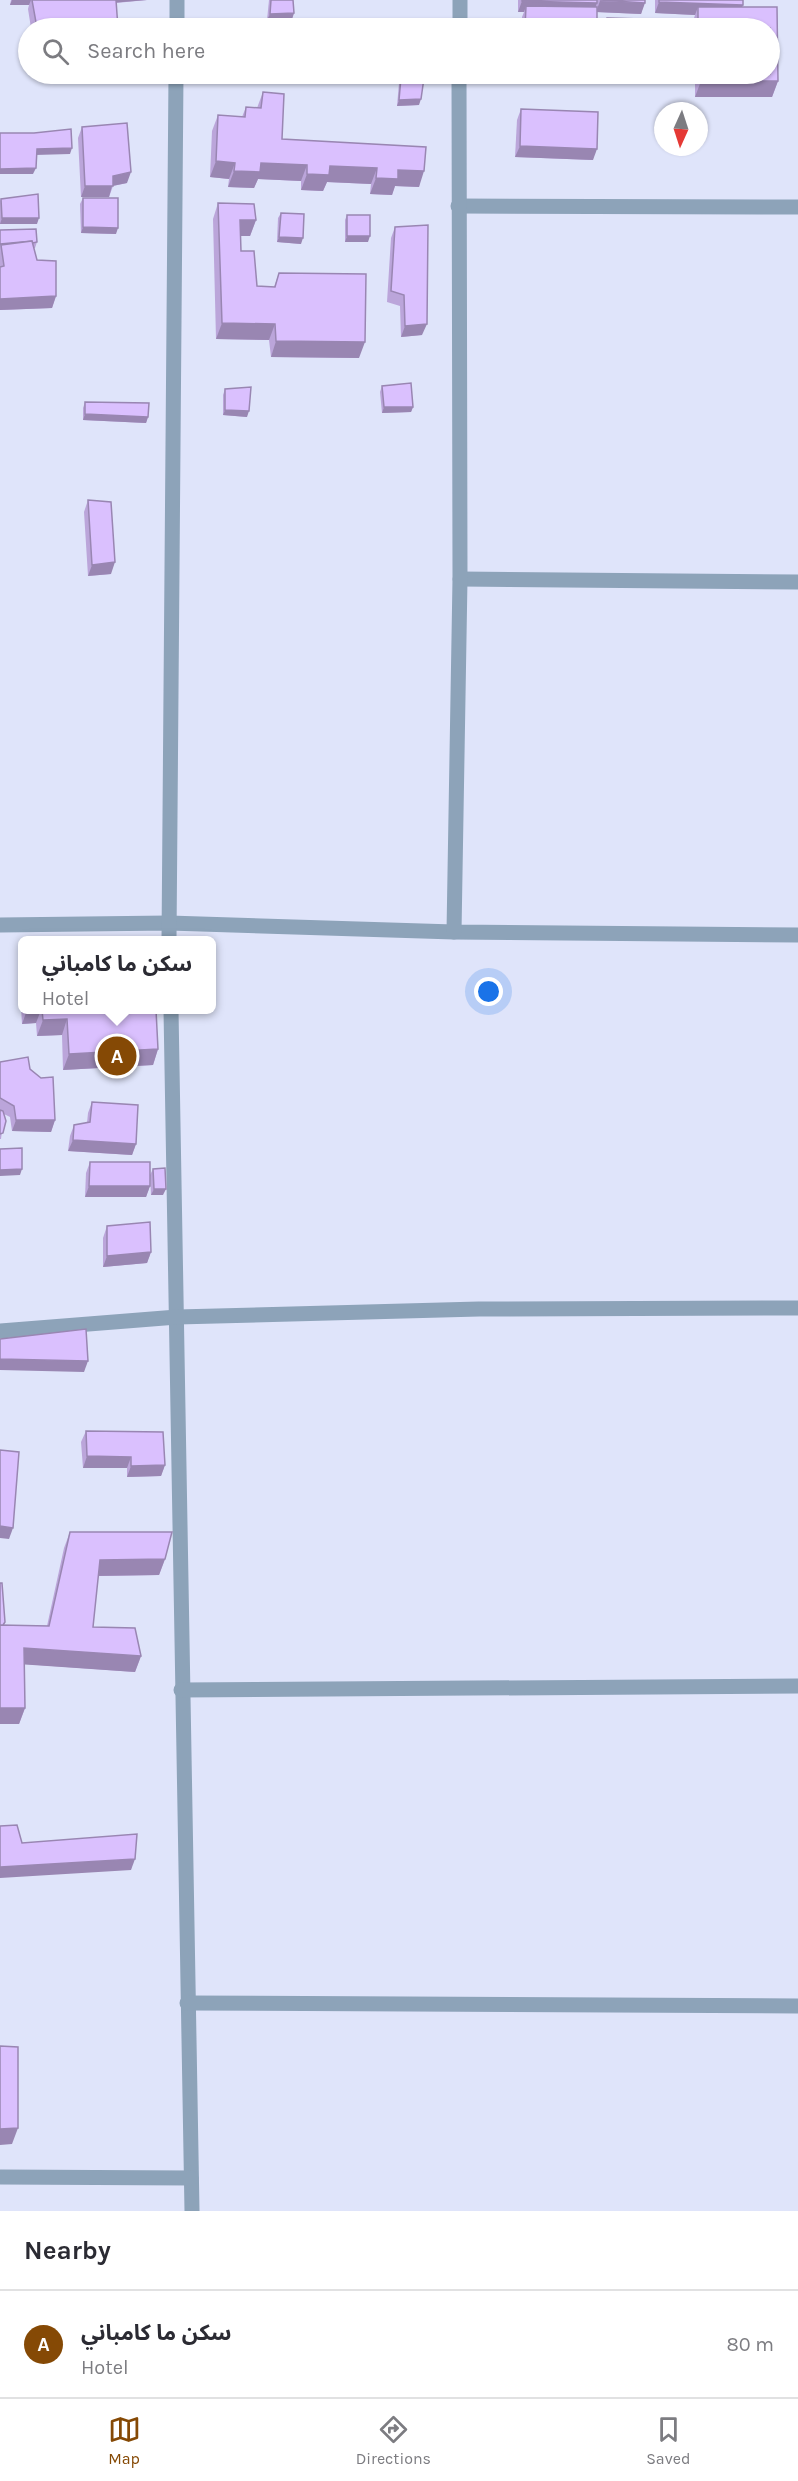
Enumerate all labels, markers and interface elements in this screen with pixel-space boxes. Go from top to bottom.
search box [18,18,780,84]
icon: search [39,35,72,68]
text: Search here [87,38,205,64]
north arrow [654,102,708,156]
popup [18,936,216,1014]
text: سكن ما كامباني [42,951,192,977]
your location [474,977,503,1006]
text: Hotel [42,987,89,1010]
pin: A [98,1034,136,1078]
text: Nearby [24,2235,111,2266]
text: سكن ما كامباني [81,2320,232,2346]
text: A [37,2333,50,2356]
text: 80 m [726,2333,774,2356]
text: Hotel [81,2356,129,2379]
tab: Map [108,2413,141,2468]
tab: Directions [356,2413,431,2468]
tab: Saved [646,2413,690,2468]

